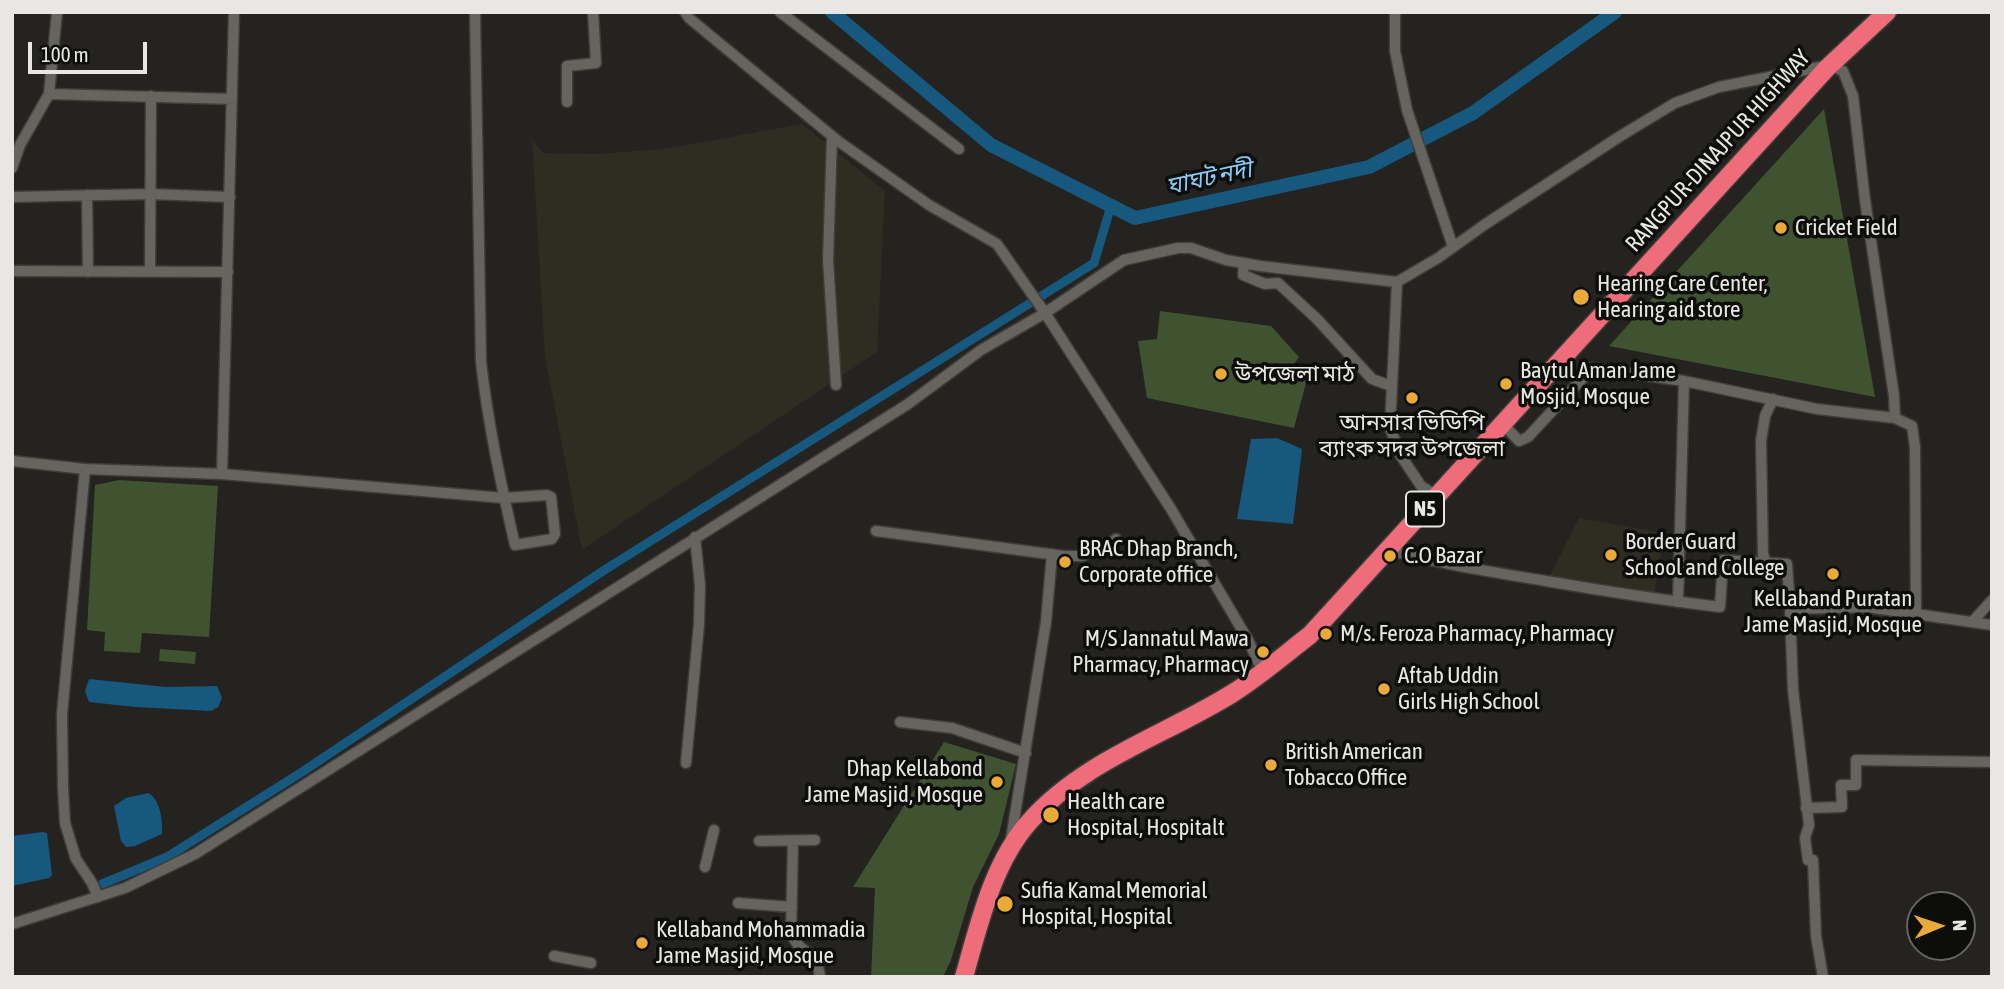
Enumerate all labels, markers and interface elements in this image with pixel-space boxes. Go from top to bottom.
scale bar [32,28,150,72]
text: 100 m [41,42,89,66]
street label: RANGPUR-DINAJPUR HIGHWAY [1620,44,1816,258]
water label: ঘাঘট নদী [1164,155,1254,201]
place label: Cricket Field [1795,214,1898,242]
marker: Cricket Field [1773,220,1789,236]
place label: Hearing Care Center, Hearing aid store [1597,270,1768,324]
marker: Hearing Care Center, Hearing aid store [1571,287,1591,307]
place label: Baytul Aman Jame Mosjid, Mosque [1520,357,1676,411]
place label: উপজেলা মাঠ [1235,360,1355,388]
marker: উপজেলা মাঠ [1213,366,1229,382]
marker: Baytul Aman Jame Mosjid, Mosque [1498,376,1514,392]
marker: আনসার ভিডিপি ব্যাংক সদর উপজেলা [1404,390,1420,406]
place label: আনসার ভিডিপি ব্যাংক সদর উপজেলা [1319,409,1505,463]
road number: N5 [1406,491,1444,526]
place label: Border Guard School and College [1625,528,1785,582]
place label: BRAC Dhap Branch, Corporate office [1079,535,1238,589]
place label: C.O Bazar [1404,542,1482,570]
marker: Border Guard School and College [1603,547,1619,563]
marker: C.O Bazar [1382,548,1398,564]
marker: BRAC Dhap Branch, Corporate office [1057,554,1073,570]
marker: Kellaband Puratan Jame Masjid, Mosque [1825,566,1841,582]
place label: Kellaband Puratan Jame Masjid, Mosque [1744,585,1922,639]
place label: M/s. Feroza Pharmacy, Pharmacy [1340,620,1614,648]
place label: M/S Jannatul Mawa Pharmacy, Pharmacy [1072,625,1249,679]
marker: M/s. Feroza Pharmacy, Pharmacy [1318,626,1334,642]
marker: M/S Jannatul Mawa Pharmacy, Pharmacy [1255,644,1271,660]
place label: Aftab Uddin Girls High School [1398,662,1540,716]
marker: Aftab Uddin Girls High School [1376,681,1392,697]
place label: British American Tobacco Office [1285,738,1423,792]
place label: Dhap Kellabond Jame Masjid, Mosque [805,755,983,809]
marker: British American Tobacco Office [1263,757,1279,773]
marker: Dhap Kellabond Jame Masjid, Mosque [989,774,1005,790]
place label: Health care Hospital, Hospitalt [1067,788,1225,842]
marker: Health care Hospital, Hospitalt [1041,805,1061,825]
place label: Sufia Kamal Memorial Hospital, Hospital [1021,877,1207,931]
north arrow [1906,891,1976,961]
marker: Sufia Kamal Memorial Hospital, Hospital [995,894,1015,914]
place label: Kellaband Mohammadia Jame Masjid, Mosque [656,916,866,970]
text: N [1949,919,1971,931]
marker: Kellaband Mohammadia Jame Masjid, Mosque [634,935,650,951]

